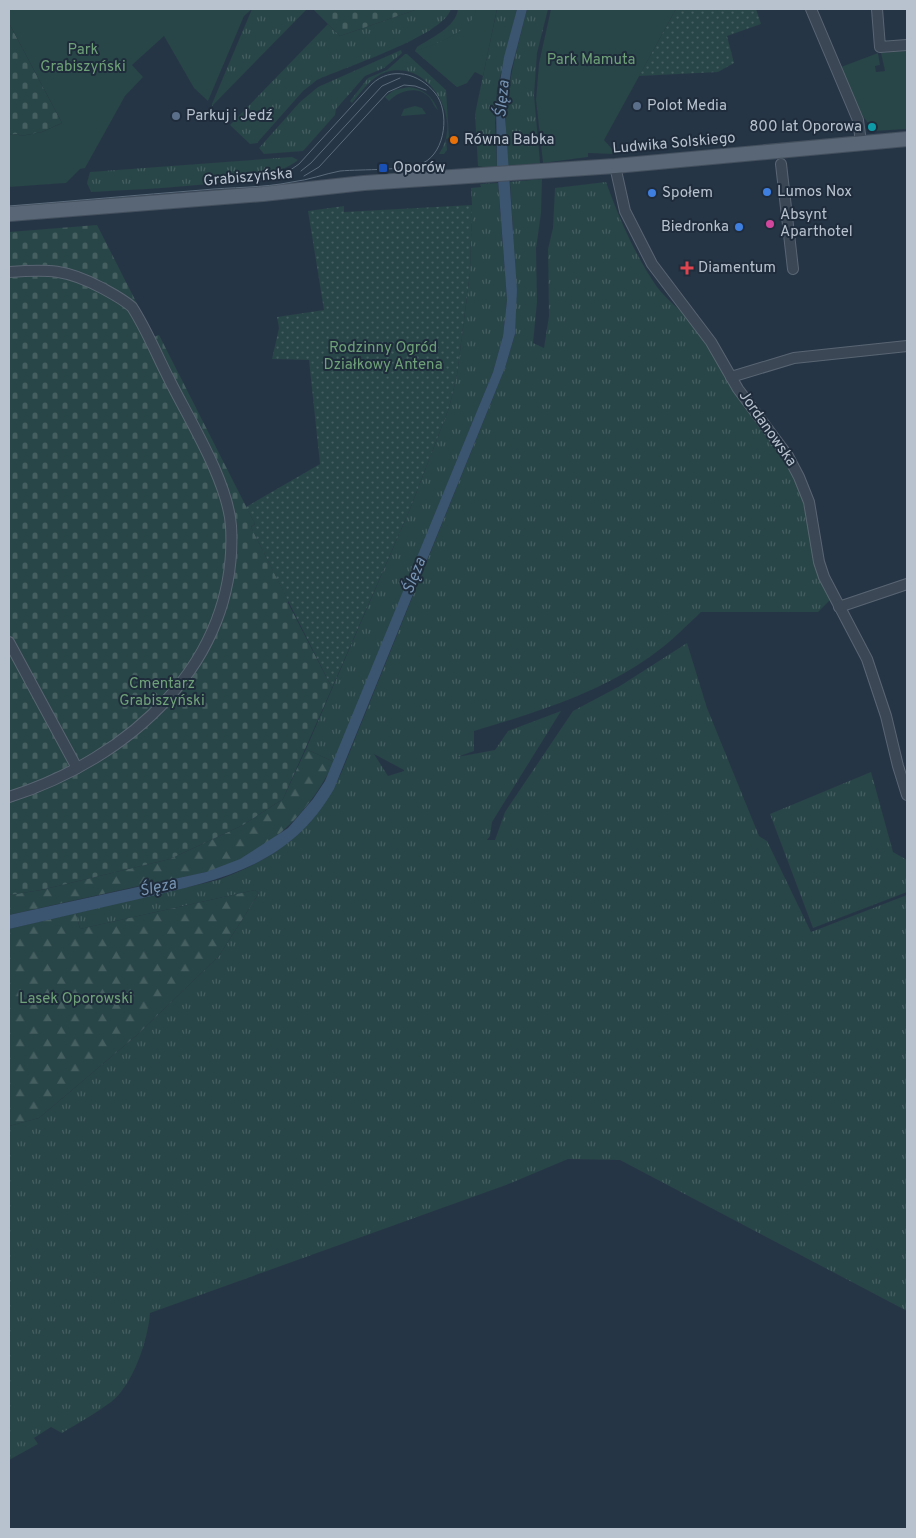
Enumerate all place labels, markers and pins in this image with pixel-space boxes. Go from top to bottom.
place label: Polot Media [647,97,727,116]
marker: Polot Media [631,100,643,112]
place label: Parkuj i Jedź [186,107,273,126]
marker: Parkuj i Jedź [170,110,182,122]
place label: 800 lat Oporowa [749,118,862,137]
marker: 800 lat Oporowa [866,121,878,133]
place label: Równa Babka [464,131,554,150]
marker: Równa Babka [448,134,460,146]
place label: Oporów [393,159,446,178]
marker: Oporów [377,162,389,174]
place label: Lumos Nox [777,183,852,202]
place label: Społem [662,184,713,203]
marker: Lumos Nox [761,186,773,198]
marker: Społem [646,187,658,199]
place label: Absynt Aparthotel [780,206,853,242]
place label: Biedronka [661,218,729,237]
marker: Absynt Aparthotel [764,218,776,230]
marker: Biedronka [733,221,745,233]
place label: Diamentum [698,259,776,278]
marker: Diamentum [680,261,694,275]

